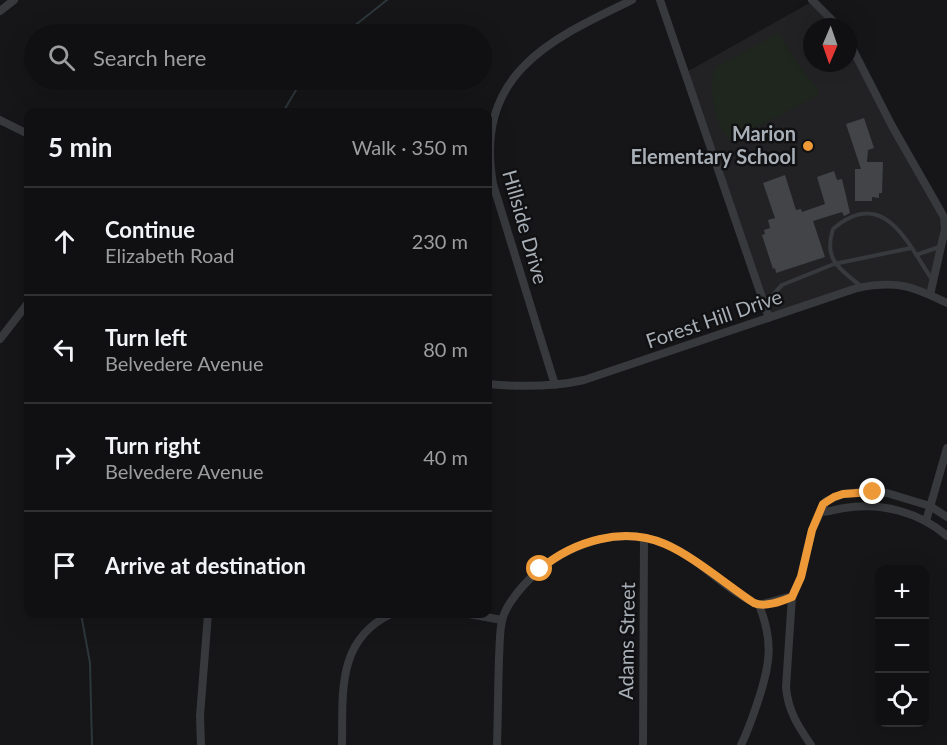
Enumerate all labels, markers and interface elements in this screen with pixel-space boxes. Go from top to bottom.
north arrow [803,18,857,72]
search box [24,24,492,90]
icon: search [45,41,78,74]
text: Search here [93,44,206,71]
place label: Marion Elementary School [631,121,796,168]
text: 5 min [48,131,112,163]
text: Walk · 350 m [352,135,468,159]
marker: Marion Elementary School [801,139,815,153]
street label: Hillside Drive [498,167,554,286]
text: Continue [105,216,195,243]
icon: ahead [48,225,81,258]
text: 230 m [412,229,468,253]
text: Elizabeth Road [105,243,234,267]
street label: Forest Hill Drive [642,284,785,353]
text: Turn left [105,324,187,351]
icon: left [48,333,81,366]
text: 80 m [423,337,468,361]
text: Belvedere Avenue [105,351,264,375]
text: Turn right [105,432,200,459]
icon: right [48,441,81,474]
text: 40 m [423,445,468,469]
text: Belvedere Avenue [105,459,264,483]
route end [859,478,885,504]
icon: arrive [48,549,81,582]
text: Arrive at destination [105,552,306,579]
route start [526,555,552,581]
map controls [875,565,929,727]
button: + [875,565,929,619]
street label: Adams Street [613,582,639,700]
button: − [875,619,929,673]
button: locate [875,673,929,727]

